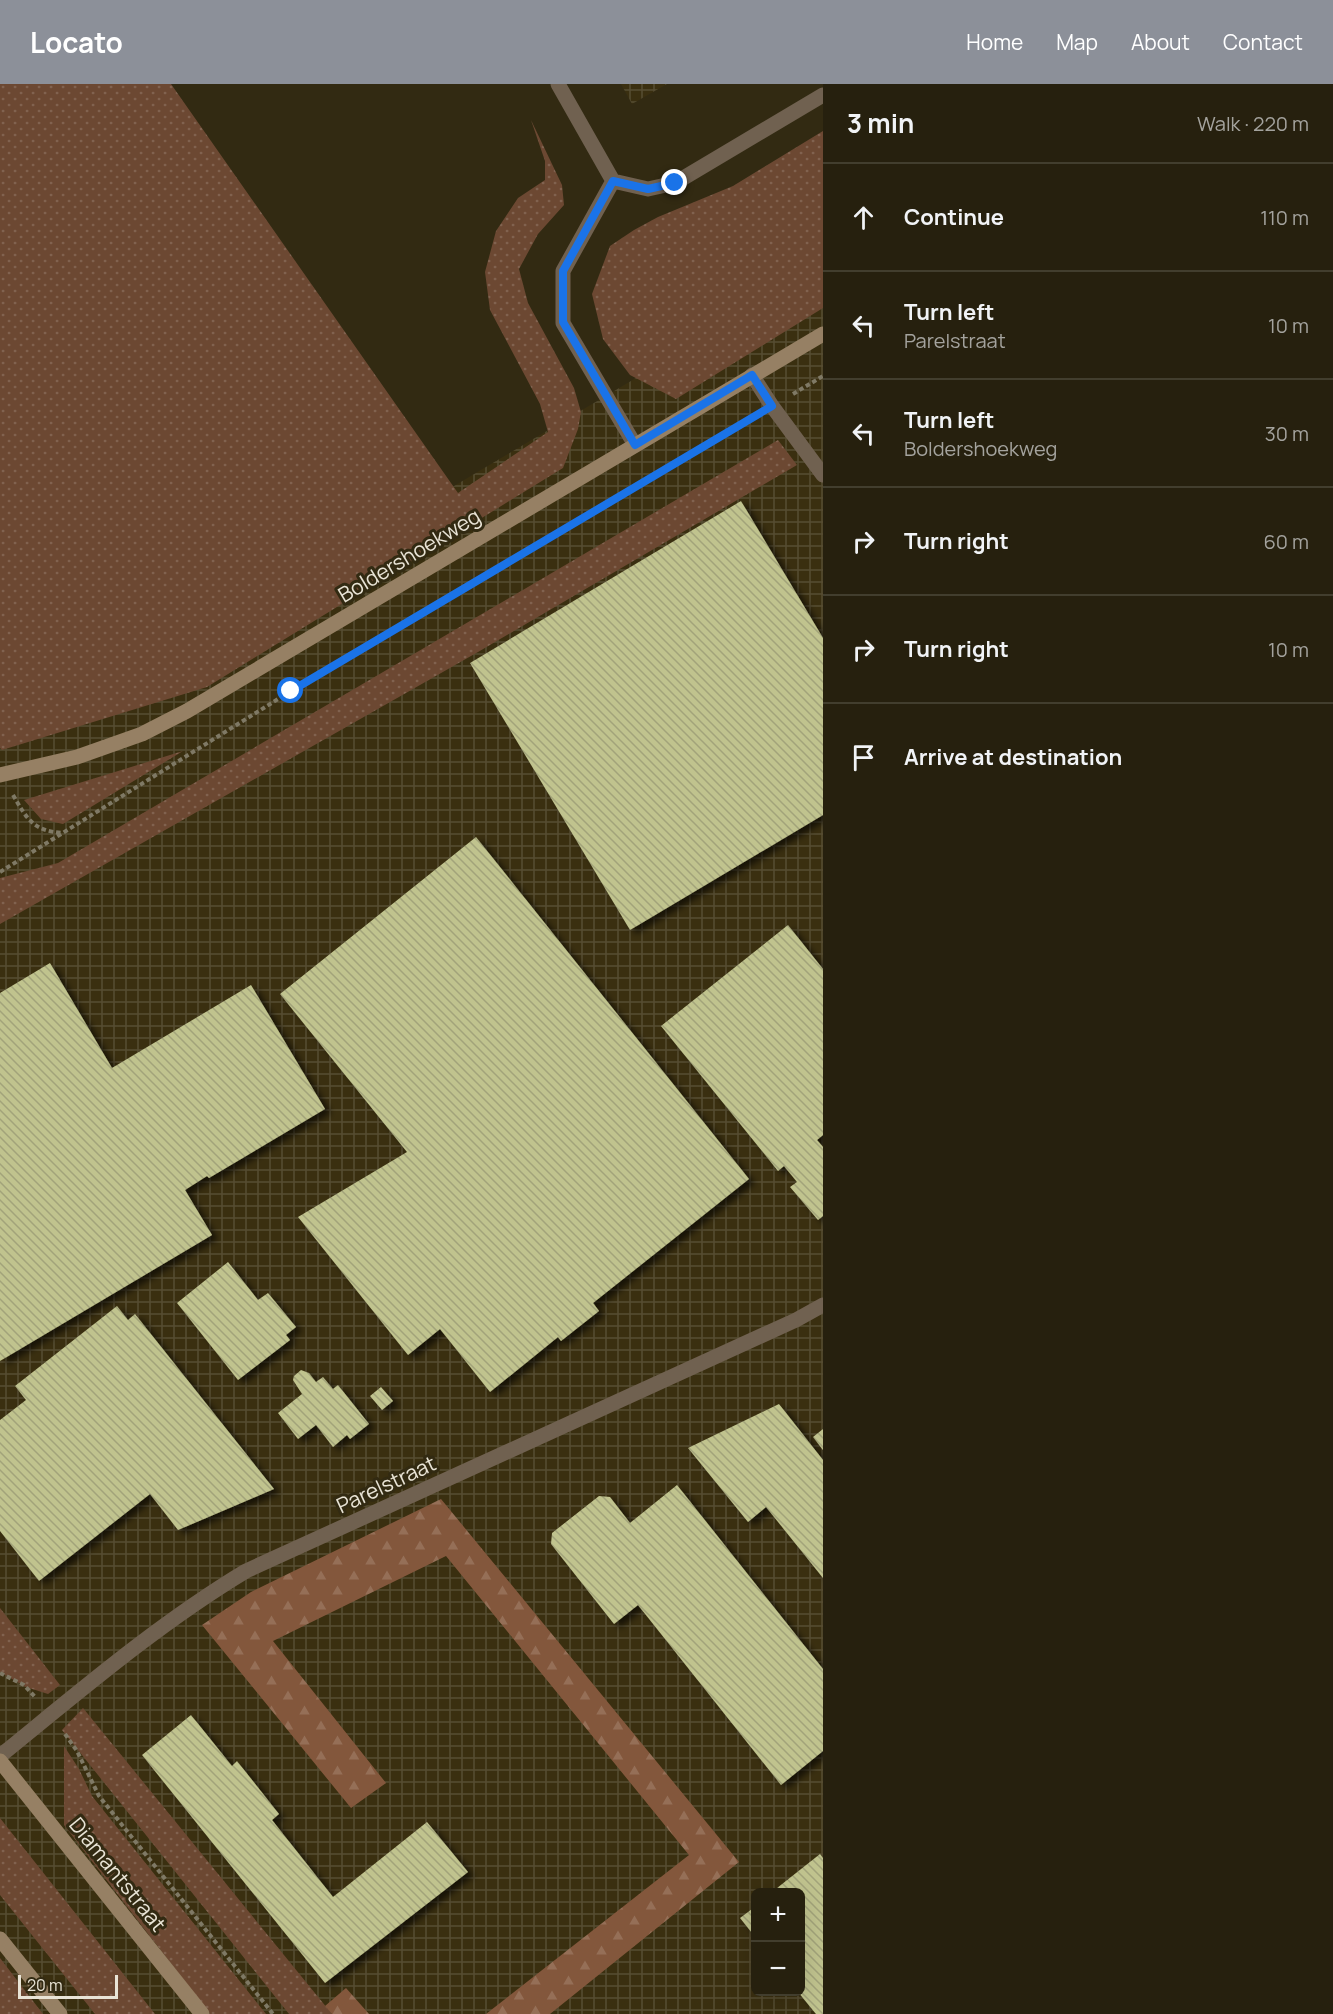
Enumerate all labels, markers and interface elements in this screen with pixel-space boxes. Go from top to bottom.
text: Locato [30,23,123,61]
text: Home [966,28,1023,56]
text: Map [1056,28,1098,56]
text: About [1131,28,1190,56]
text: Contact [1223,28,1303,56]
text: 3 min [847,105,914,141]
text: Walk · 220 m [1197,110,1309,137]
route end [661,169,687,195]
icon: ahead [847,201,880,234]
text: Continue [904,202,1004,232]
text: 110 m [1260,204,1309,231]
text: Turn left [904,297,994,327]
icon: left [847,309,880,342]
text: 10 m [1268,312,1309,339]
text: Parelstraat [904,327,1006,354]
text: Turn left [904,405,994,435]
icon: left [847,417,880,450]
text: 30 m [1265,420,1309,447]
text: Boldershoekweg [904,435,1057,462]
street label: Boldershoekweg [333,502,485,608]
icon: right [847,525,880,558]
text: Turn right [904,526,1009,556]
text: 60 m [1263,528,1309,555]
icon: right [847,633,880,666]
text: Turn right [904,634,1009,664]
text: 10 m [1268,636,1309,663]
route start [277,677,303,703]
icon: arrive [847,741,880,774]
text: Arrive at destination [904,742,1122,772]
street label: Parelstraat [332,1449,440,1519]
street label: Diamantstraat [63,1811,173,1937]
map controls [751,1888,805,1996]
button: + [751,1888,805,1942]
button: − [751,1942,805,1996]
scale bar [18,1972,118,2000]
text: 20 m [27,1974,63,1996]

